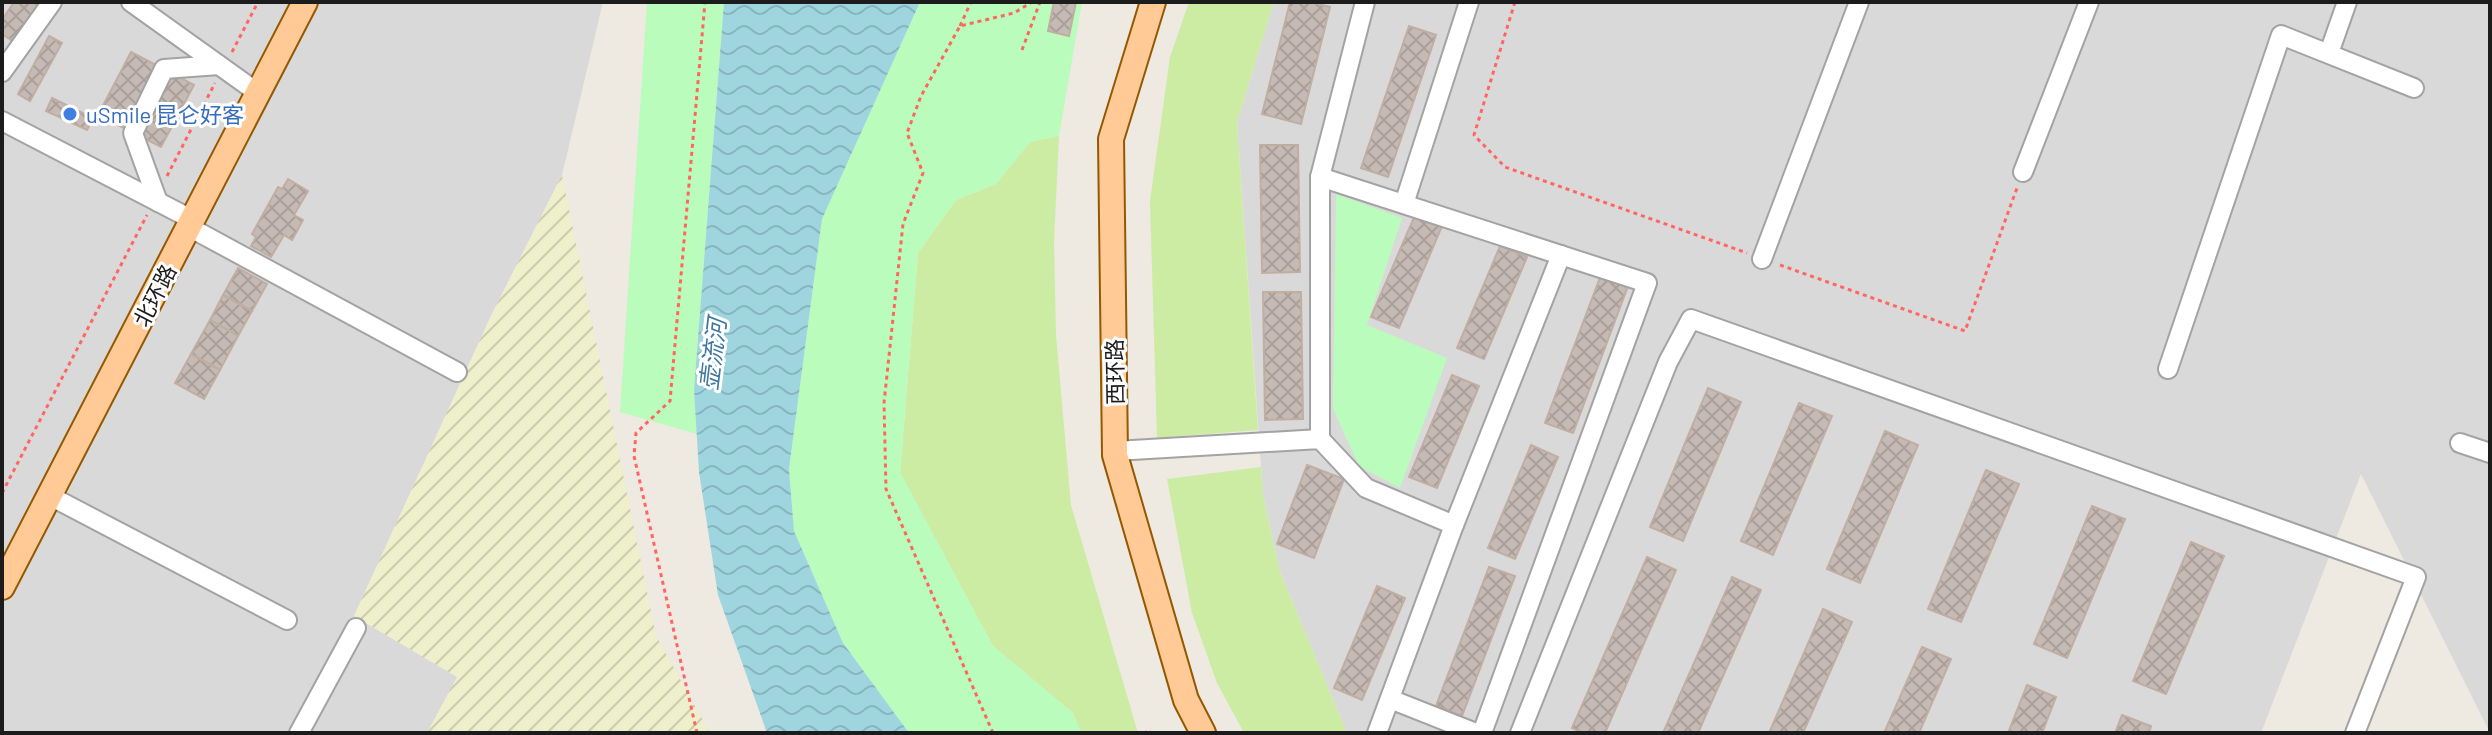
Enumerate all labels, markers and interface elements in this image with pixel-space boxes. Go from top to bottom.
place label: uSmile 昆仑好客 [86,101,244,127]
marker: uSmile 昆仑好客 [61,105,79,123]
street label: 北环路 [127,260,181,330]
water label: 壶流河 [693,313,731,391]
street label: 西环路 [1100,339,1128,405]

